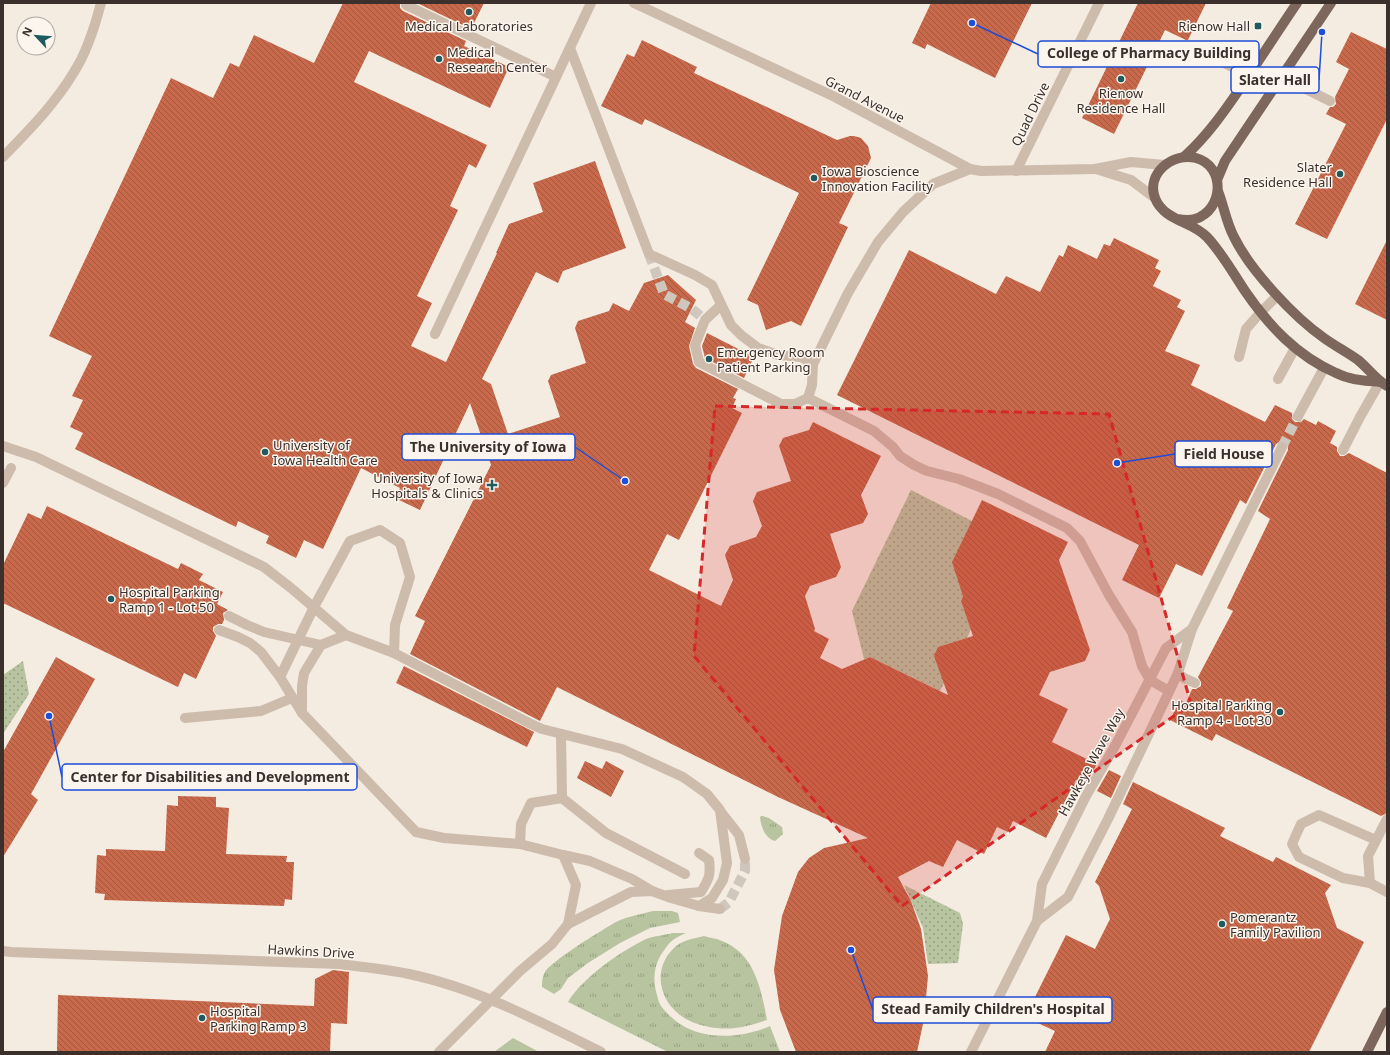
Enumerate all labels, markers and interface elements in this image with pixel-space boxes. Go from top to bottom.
marker: Medical Laboratories [464,7,474,17]
north arrow [16,16,56,56]
place label: Medical Laboratories [405,17,533,35]
place label: Rienow Hall [1178,17,1250,35]
marker: Rienow Hall [1253,21,1263,31]
text: N [18,24,35,39]
callout: College of Pharmacy Building [1038,41,1259,67]
place label: Medical Research Center [447,43,548,76]
text: College of Pharmacy Building [1047,43,1251,62]
marker: Medical Research Center [434,54,444,64]
callout: Slater Hall [1231,67,1319,93]
text: Slater Hall [1239,70,1311,89]
street label: Grand Avenue [822,71,908,127]
marker: Rienow Residence Hall [1116,74,1126,84]
street label: Quad Drive [1007,79,1053,149]
place label: Rienow Residence Hall [1077,84,1165,117]
place label: Slater Residence Hall [1243,158,1333,191]
place label: Iowa Bioscience Innovation Facility [822,162,933,195]
marker: Slater Residence Hall [1335,169,1345,179]
marker: Iowa Bioscience Innovation Facility [809,173,819,183]
place label: Emergency Room Patient Parking [717,343,825,376]
marker: Emergency Room Patient Parking [704,354,714,364]
callout: The University of Iowa [402,434,575,460]
place label: University of Iowa Health Care [273,436,378,469]
text: The University of Iowa [410,437,566,456]
callout: Field House [1175,441,1272,467]
text: Field House [1184,444,1264,463]
marker: University of Iowa Health Care [260,447,270,457]
place label: University of Iowa Hospitals & Clinics [371,469,483,502]
marker: University of Iowa Hospitals & Clinics [486,479,498,491]
place label: Hospital Parking Ramp 1 - Lot 50 [119,583,220,616]
marker: Hospital Parking Ramp 1 - Lot 50 [106,594,116,604]
place label: Hospital Parking Ramp 4 - Lot 30 [1171,696,1272,729]
street label: Hawkeye Wave Way [1054,705,1128,819]
marker: Hospital Parking Ramp 4 - Lot 30 [1275,707,1285,717]
callout: Center for Disabilities and Development [62,764,357,790]
text: Center for Disabilities and Development [71,767,349,786]
place label: Pomerantz Family Pavilion [1230,908,1321,941]
marker: Pomerantz Family Pavilion [1217,919,1227,929]
street label: Hawkins Drive [267,940,355,962]
callout: Stead Family Children's Hospital [873,997,1112,1023]
text: Stead Family Children's Hospital [881,999,1105,1018]
place label: Hospital Parking Ramp 3 [210,1002,307,1035]
marker: Hospital Parking Ramp 3 [197,1013,207,1023]

